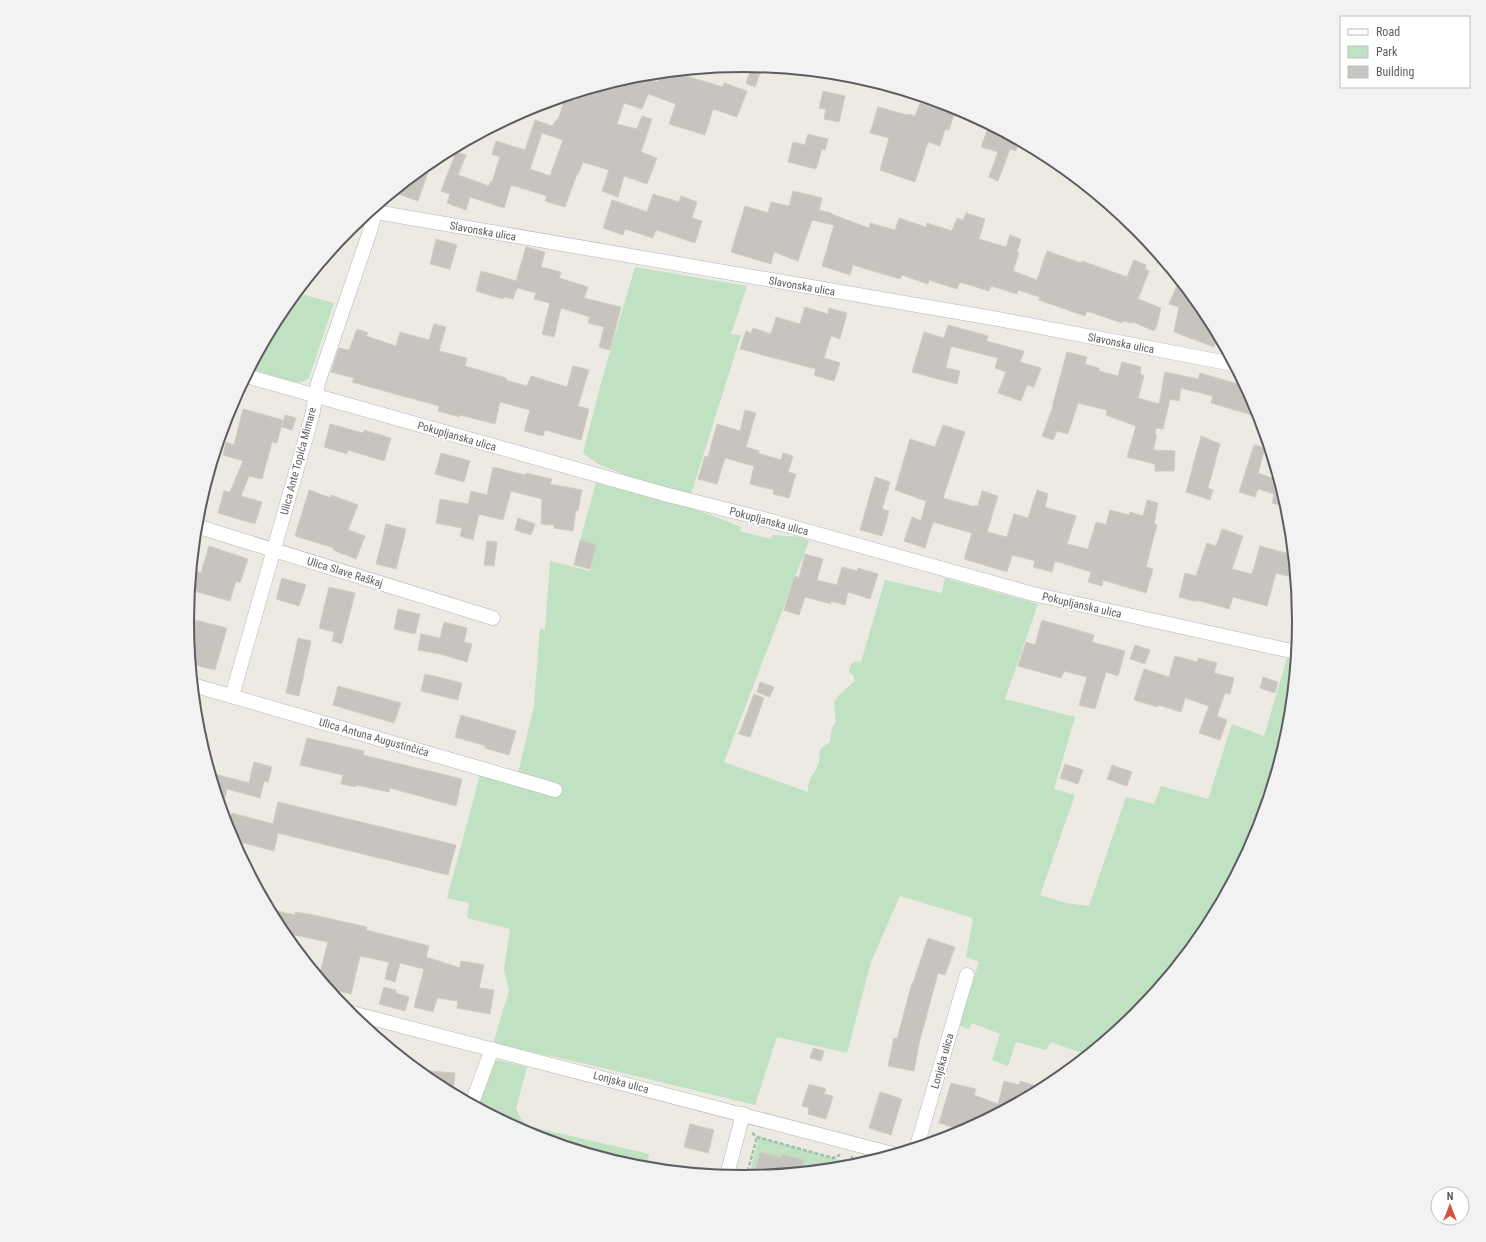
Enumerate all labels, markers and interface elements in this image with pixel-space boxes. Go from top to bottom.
legend [1340,16,1470,88]
text: Road [1376,25,1400,39]
text: Park [1376,45,1398,59]
text: Building [1376,65,1414,79]
street label: Slavonska ulica [449,219,517,244]
street label: Slavonska ulica [768,274,836,299]
street label: Slavonska ulica [1087,331,1155,356]
street label: Ulica Ante Topića Mimare [278,406,319,516]
street label: Pokupljanska ulica [416,419,498,454]
street label: Pokupljanska ulica [728,505,810,538]
street label: Ulica Slave Raškaj [305,555,384,590]
street label: Pokupljanska ulica [1041,590,1123,621]
street label: Ulica Antuna Augustinčića [317,716,430,759]
street label: Lonjska ulica [928,1032,957,1090]
street label: Lonjska ulica [592,1069,650,1096]
north arrow [1430,1186,1470,1226]
text: N [1447,1190,1454,1203]

